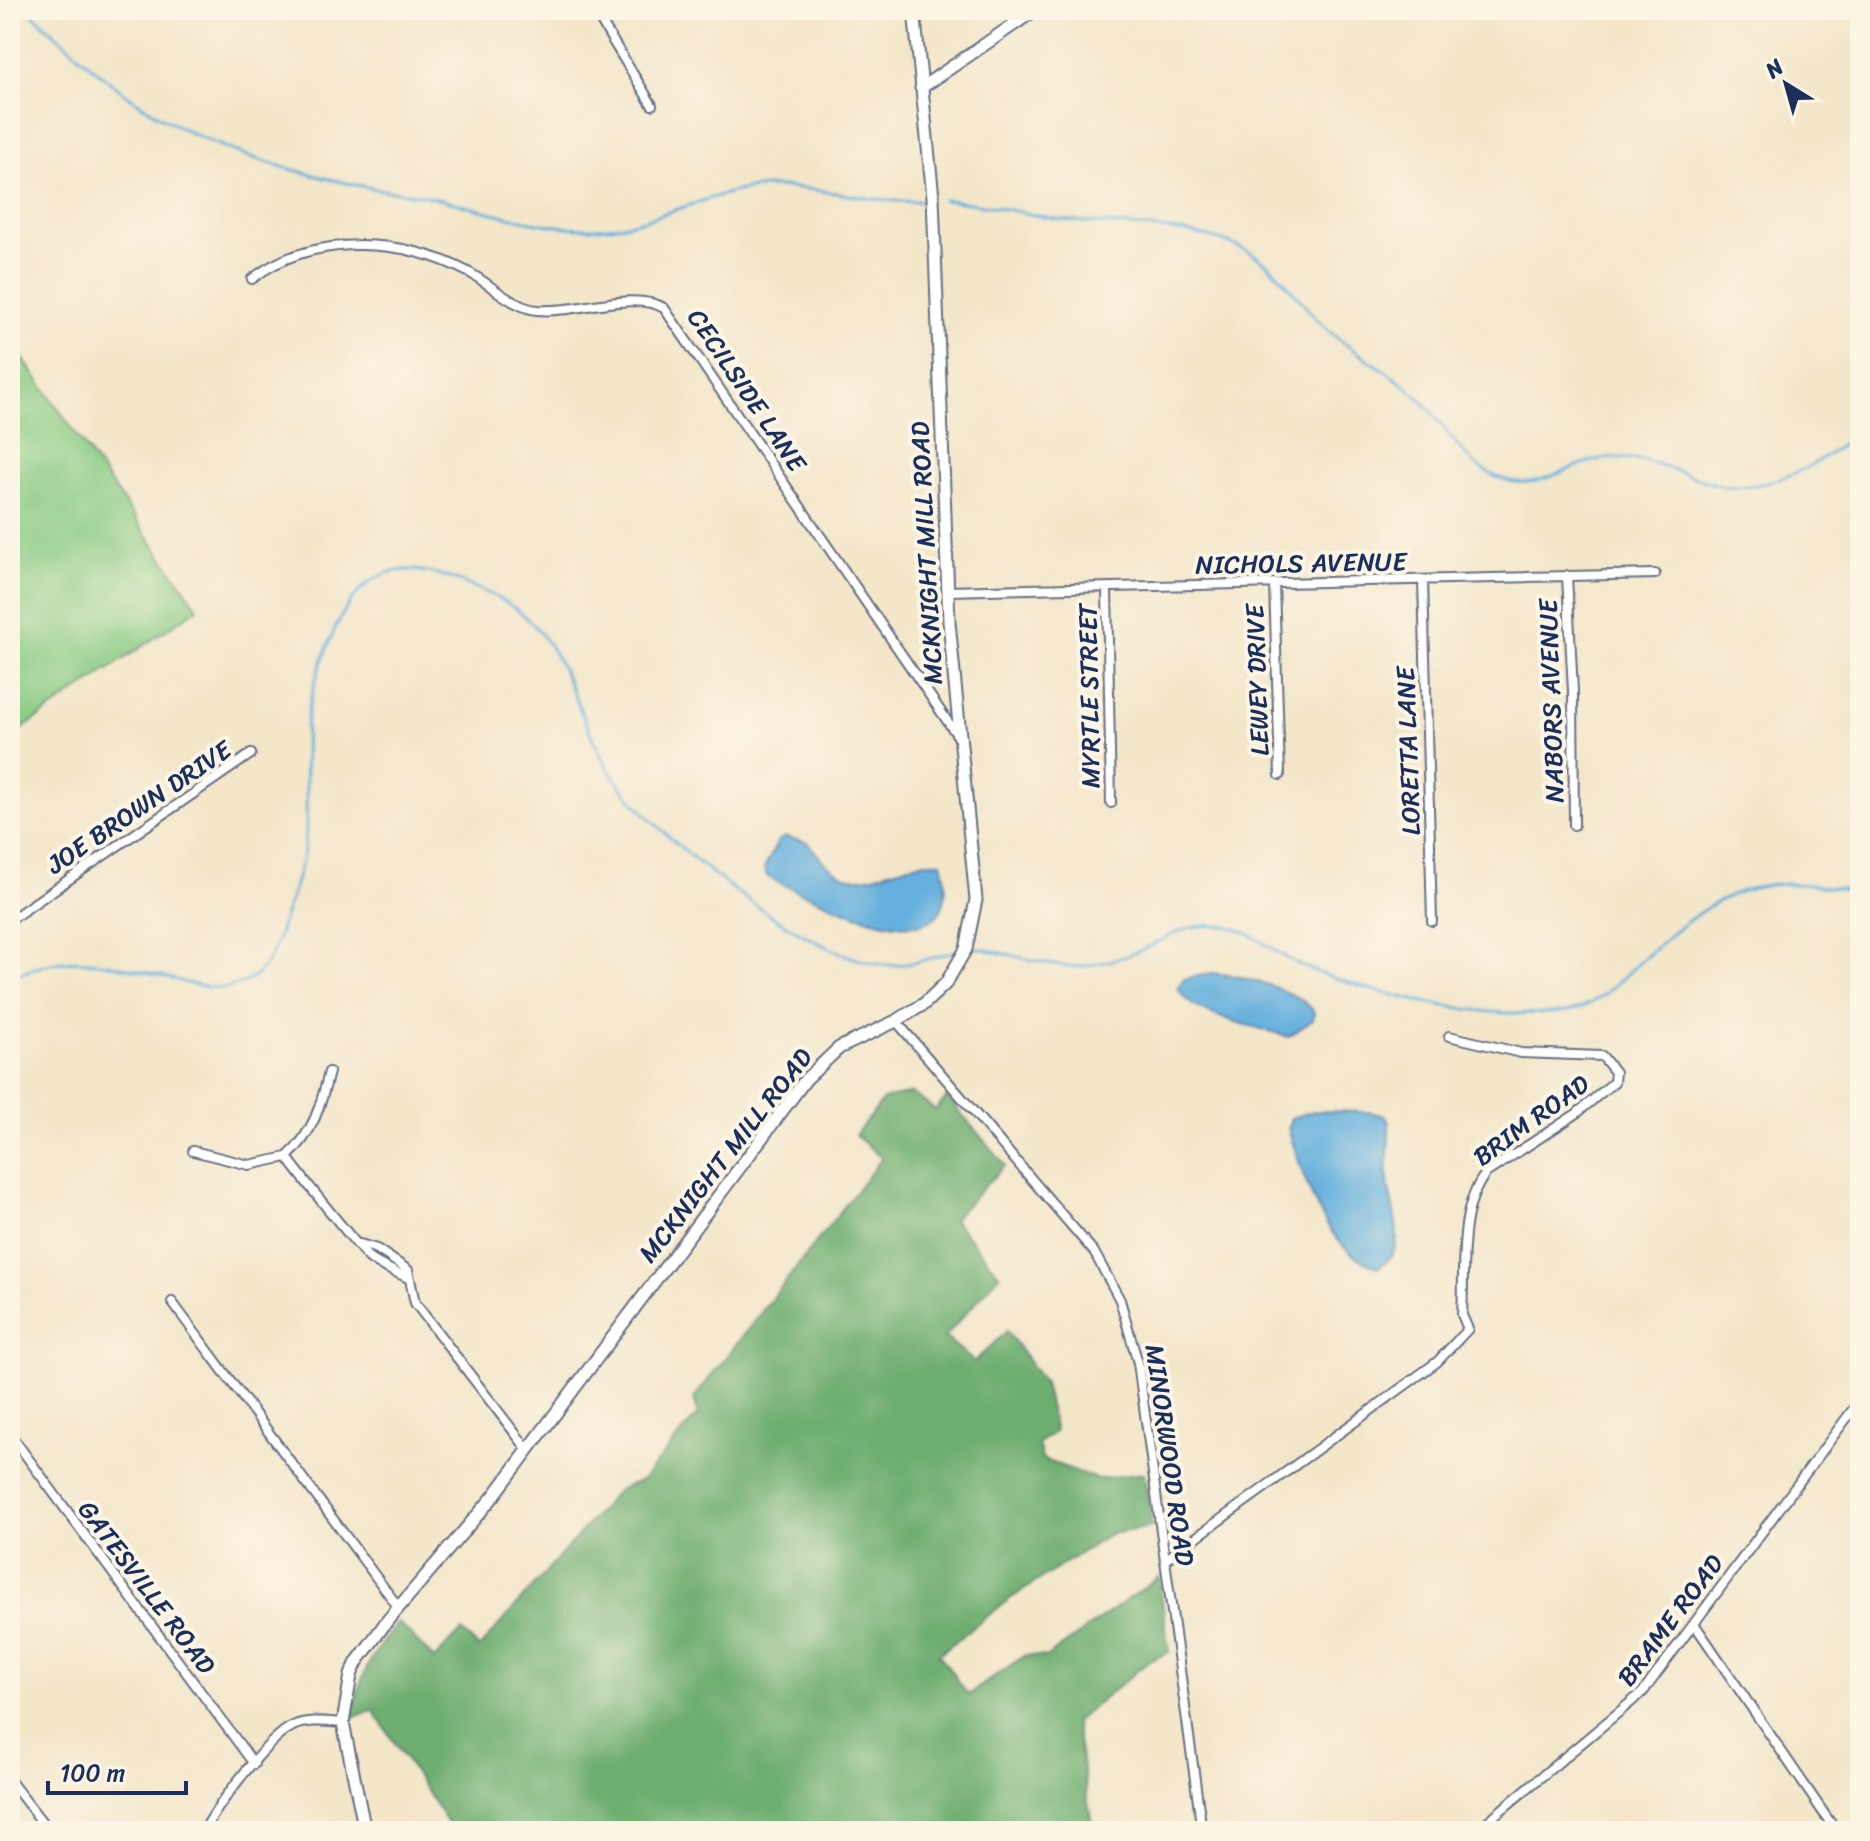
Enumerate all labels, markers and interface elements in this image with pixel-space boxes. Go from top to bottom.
north arrow [1746,44,1826,124]
text: N [1756,48,1793,89]
street label: CECILSIDE LANE [675,299,820,483]
street label: MCKNIGHT MILL ROAD [896,420,956,686]
street label: NICHOLS AVENUE [1195,538,1409,588]
street label: NABORS AVENUE [1524,597,1578,804]
street label: MYRTLE STREET [1064,601,1114,789]
street label: LEWEY DRIVE [1231,602,1283,757]
street label: LORETTA LANE [1382,664,1434,836]
street label: JOE BROWN DRIVE [36,727,243,887]
street label: MCKNIGHT MILL ROAD [626,1037,825,1273]
street label: BRIM ROAD [1463,1061,1600,1178]
street label: MINORWOOD ROAD [1132,1341,1208,1569]
street label: GATESVILLE ROAD [66,1490,229,1685]
street label: BRAME ROAD [1604,1543,1736,1696]
scale bar [48,1745,186,1795]
text: 100 m [60,1752,125,1794]

